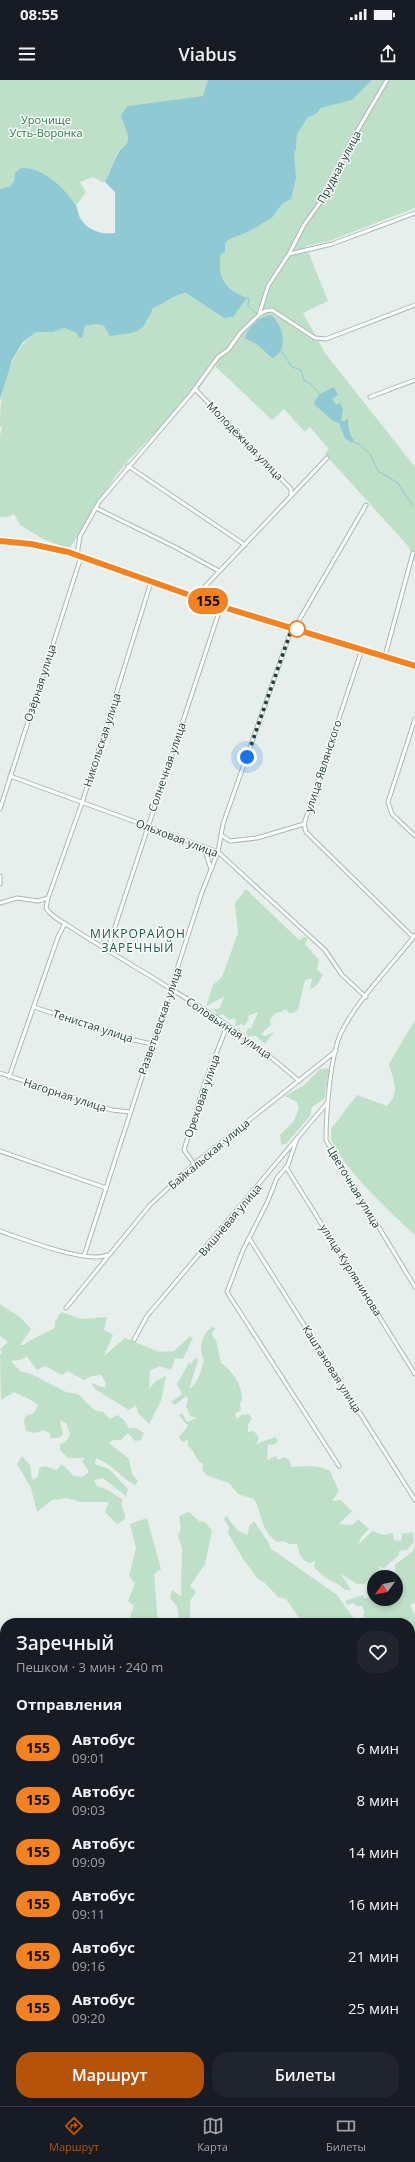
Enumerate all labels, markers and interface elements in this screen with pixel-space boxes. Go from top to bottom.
text: 08:55 [20,4,59,24]
text: Viabus [178,42,237,66]
icon: menu [16,43,38,65]
icon: share [377,43,399,65]
park label: Урочище Усть-Воронка [9,112,83,140]
street label: Прудная улица [313,128,364,206]
street label: Молодёжная улица [204,398,287,483]
line badge: 155 [185,588,231,614]
text: 155 [196,591,220,610]
unlabelled marker [288,620,306,638]
street label: Озёрная улица [20,642,59,723]
street label: Никольская улица [79,691,124,789]
street label: улица Являнского [301,717,345,814]
street label: Солнечная улица [144,720,189,813]
your location [237,747,257,767]
street label: Ольховая улица [134,815,220,860]
district label: МИКРОРАЙОН ЗАРЕЧНЫЙ [90,925,186,956]
street label: Разветьевская улица [134,965,185,1076]
street label: Соловьиная улица [184,993,275,1062]
street label: Тенистая улица [51,1005,135,1046]
street label: Ореховая улица [180,1052,223,1139]
street label: Нагорная улица [22,1074,108,1115]
street label: Байкальская улица [165,1115,253,1192]
street label: Цветочная улица [324,1143,385,1230]
street label: Вишнёвая улица [195,1180,264,1259]
street label: улица Курлянинова [317,1221,386,1319]
street label: Каштановая улица [299,1322,365,1415]
north arrow [367,1570,403,1606]
map controls [367,1570,403,1606]
text: Заречный [16,1630,114,1656]
button: heart [357,1631,399,1673]
text: Пешком · 3 мин · 240 m [16,1658,163,1676]
text: Отправления [16,1694,122,1714]
text: Автобус [72,1729,135,1749]
text: 155 [26,1738,50,1757]
text: 6 мин [356,1738,399,1758]
text: 09:01 [72,1749,105,1767]
text: Автобус [72,1781,135,1801]
text: 155 [26,1790,50,1809]
text: 8 мин [356,1790,399,1810]
text: 09:03 [72,1801,105,1819]
text: Автобус [72,1833,135,1853]
text: 155 [26,1842,50,1861]
text: 14 мин [348,1842,399,1862]
text: 09:09 [72,1853,105,1871]
text: Автобус [72,1885,135,1905]
text: 155 [26,1894,50,1913]
text: 16 мин [348,1894,399,1914]
text: 09:11 [72,1905,105,1923]
text: Автобус [72,1937,135,1957]
text: 155 [26,1946,50,1965]
text: 21 мин [348,1946,399,1966]
text: 09:16 [72,1957,105,1975]
text: Автобус [72,1989,135,2009]
text: 155 [26,1998,50,2017]
text: 25 мин [348,1998,399,2018]
text: 09:20 [72,2009,105,2027]
button: Маршрут [16,2052,204,2098]
button: Билеты [212,2052,399,2098]
tab: Маршрут [49,2115,99,2154]
tab: Карта [197,2115,228,2154]
tab: Билеты [326,2115,366,2154]

